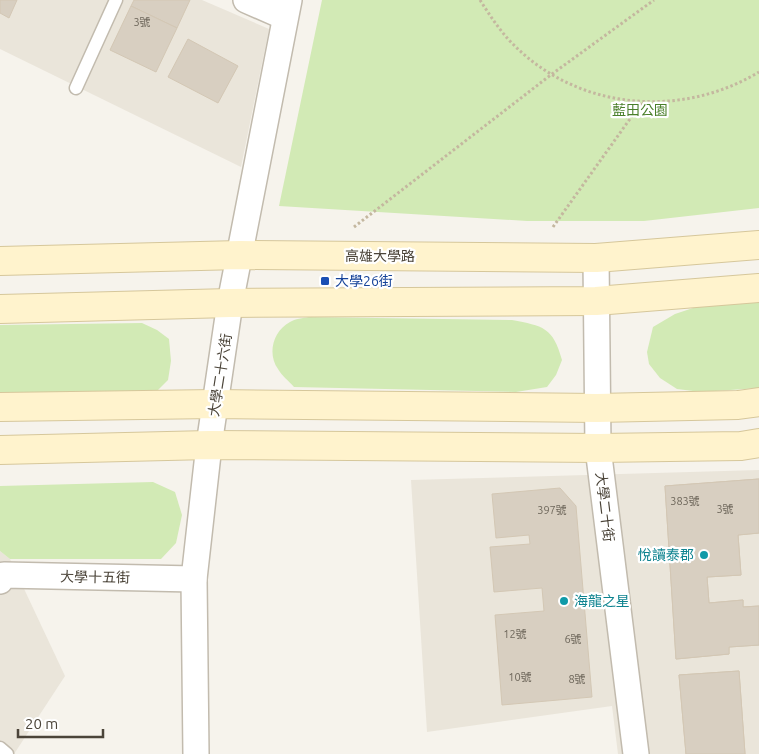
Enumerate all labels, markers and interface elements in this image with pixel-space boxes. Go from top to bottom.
house number: 3號 [133,16,151,28]
park label: 藍田公園 [612,102,668,118]
street label: 高雄大學路 [345,248,415,264]
place label: 大學26街 [335,273,393,289]
marker: 大學26街 [319,275,331,287]
street label: 大學二十六街 [206,332,234,418]
street label: 大學二十街 [593,471,617,543]
house number: 383號 [670,495,700,507]
house number: 3號 [716,503,734,515]
house number: 397號 [537,504,567,516]
place label: 悅讀泰郡 [638,547,694,563]
marker: 悅讀泰郡 [698,549,710,561]
street label: 大學十五街 [60,568,130,586]
place label: 海龍之星 [574,593,630,609]
marker: 海龍之星 [558,595,570,607]
house number: 12號 [503,628,527,640]
house number: 6號 [564,633,582,645]
house number: 10號 [508,671,532,683]
house number: 8號 [568,673,586,685]
scale bar [18,706,102,738]
text: 20 m [25,715,58,732]

